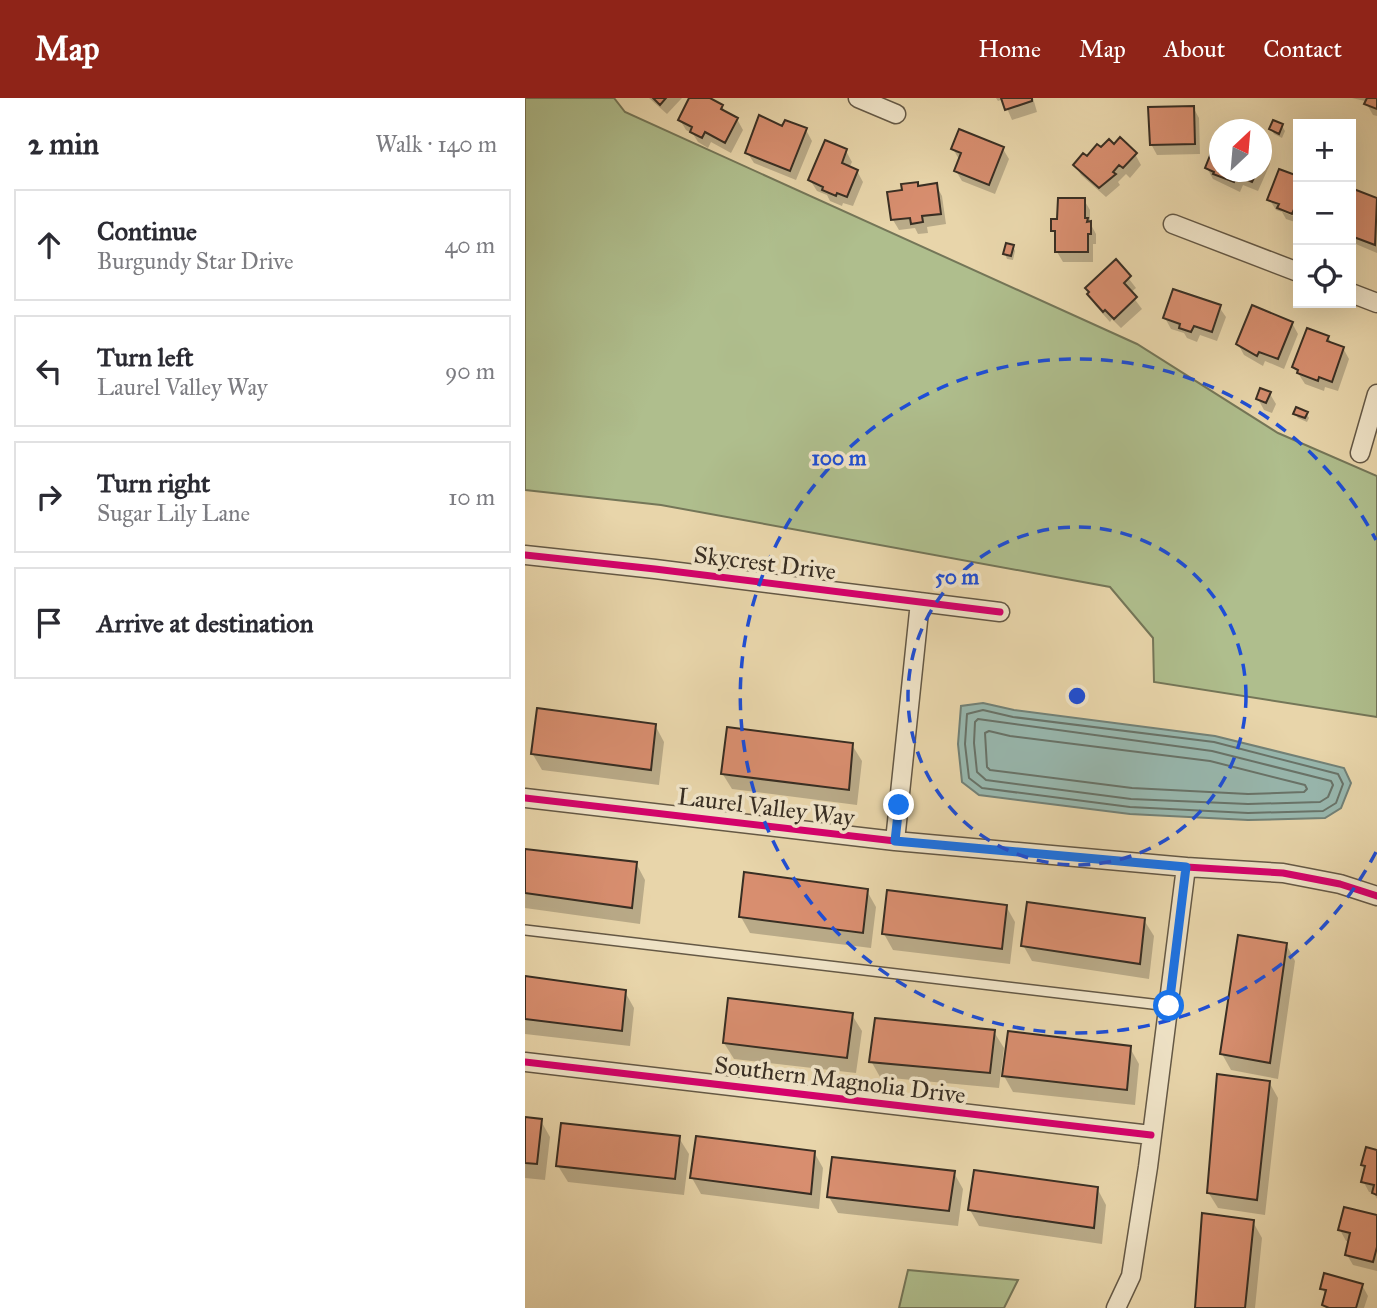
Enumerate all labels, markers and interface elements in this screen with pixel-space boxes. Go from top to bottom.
text: Map [35,29,99,69]
text: Home [978,34,1041,64]
text: Map [1079,34,1126,64]
text: About [1164,34,1225,64]
text: Contact [1263,34,1342,64]
north arrow [1209,119,1272,182]
map controls [1293,119,1356,308]
button: + [1293,119,1356,182]
text: 2 min [28,126,99,162]
text: Walk · 140 m [375,130,497,158]
button: − [1293,182,1356,245]
text: Continue [97,215,197,247]
icon: ahead [30,226,68,264]
text: 40 m [445,231,495,259]
button: locate [1293,245,1356,308]
text: Burgundy Star Drive [97,247,294,275]
text: Turn left [97,341,193,373]
icon: left [30,352,68,390]
text: 90 m [445,357,495,385]
text: Laurel Valley Way [97,373,268,401]
text: 100 m [812,445,867,471]
text: Turn right [97,467,210,499]
icon: right [30,478,68,516]
text: 10 m [448,483,495,511]
text: Sugar Lily Lane [97,499,250,527]
street label: Skycrest Drive [692,539,838,587]
text: 50 m [935,564,979,590]
icon: arrive [30,604,68,642]
text: Arrive at destination [97,607,314,639]
centre of rings [1065,684,1089,708]
street label: Laurel Valley Way [676,781,857,833]
route end [883,789,914,820]
route start [1153,990,1184,1021]
street label: Southern Magnolia Drive [713,1050,967,1110]

